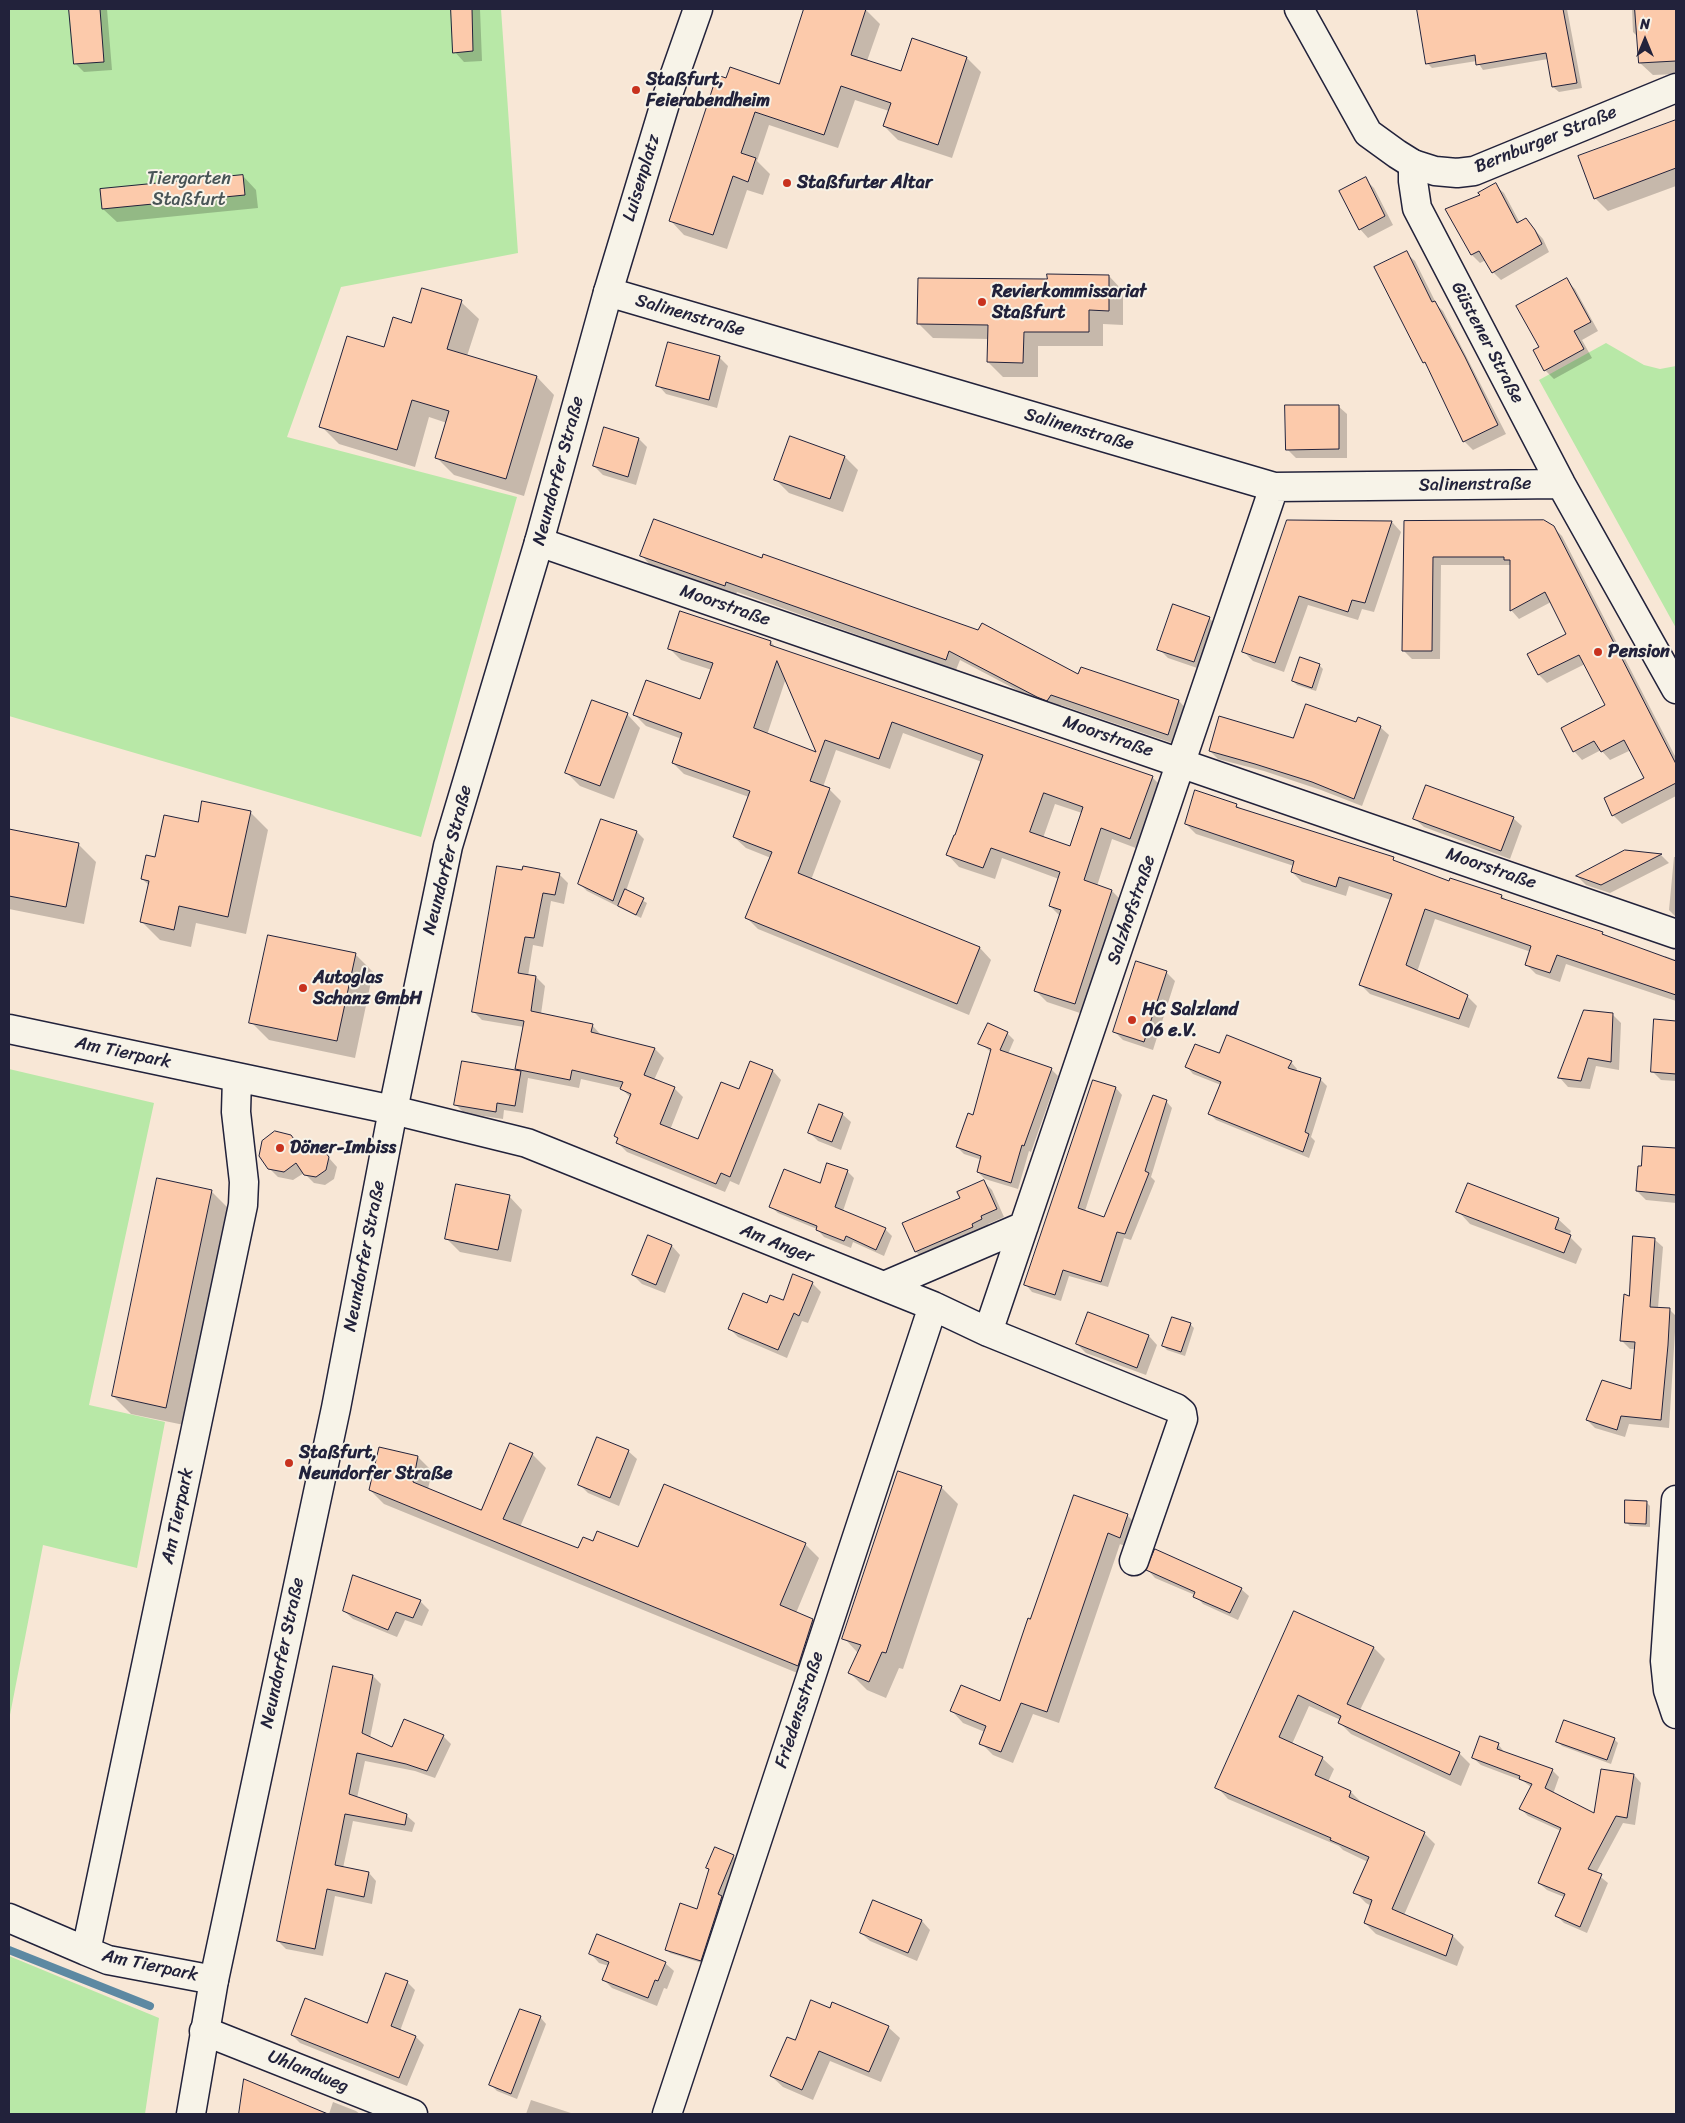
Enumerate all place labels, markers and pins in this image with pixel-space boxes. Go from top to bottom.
place label: Staßfurt, Feierabendheim [646,69,770,112]
marker: Staßfurt, Feierabendheim [630,84,642,96]
place label: Staßfurter Altar [797,172,932,194]
marker: Staßfurter Altar [781,177,793,189]
place label: Revierkommissariat Staßfurt [992,281,1146,324]
marker: Revierkommissariat Staßfurt [976,296,988,308]
place label: Pension [1608,641,1670,663]
marker: Pension [1592,646,1604,658]
place label: Autoglas Schanz GmbH [313,967,422,1010]
marker: Autoglas Schanz GmbH [297,982,309,994]
place label: HC Salzland 06 e.V. [1142,999,1238,1042]
marker: HC Salzland 06 e.V. [1126,1014,1138,1026]
place label: Döner-Imbiss [290,1137,396,1159]
marker: Döner-Imbiss [274,1142,286,1154]
place label: Staßfurt, Neundorfer Straße [299,1442,452,1485]
marker: Staßfurt, Neundorfer Straße [283,1457,295,1469]

